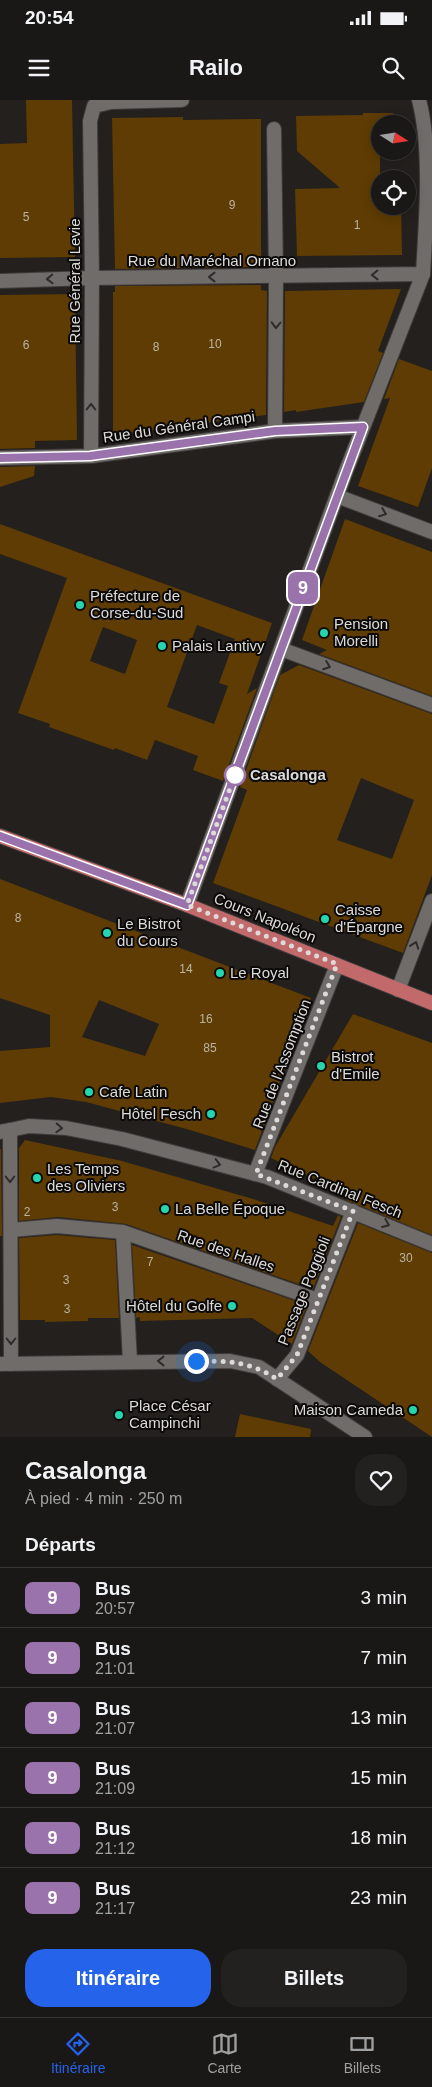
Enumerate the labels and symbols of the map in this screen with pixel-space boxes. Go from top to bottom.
north arrow [371,115,416,160]
house number: 9 [229,198,236,212]
house number: 5 [23,210,30,224]
street label: Rue Général Levie [66,218,83,344]
house number: 1 [354,218,361,232]
street label: Rue du Maréchal Ornano [128,252,296,269]
one-way arrow [370,270,378,280]
one-way arrow [208,272,216,282]
one-way arrow [45,274,53,285]
one-way arrow [271,322,281,330]
house number: 10 [208,337,222,351]
house number: 6 [23,338,30,352]
house number: 8 [153,340,160,354]
one-way arrow [86,403,96,410]
street label: Rue du Général Campi [102,407,256,446]
one-way arrow [378,508,386,518]
line badge: 9 [287,572,319,604]
place label: Préfecture de Corse-du-Sud [90,587,183,621]
marker: Préfecture de Corse-du-Sud [74,599,86,611]
place label: Pension Morelli [334,615,388,649]
marker: Pension Morelli [318,627,330,639]
place label: Palais Lantivy [172,637,265,654]
marker: Palais Lantivy [156,640,168,652]
one-way arrow [322,660,331,670]
marker: Casalonga [224,764,246,786]
place label: Casalonga [250,766,327,783]
street label: Cours Napoléon [212,889,319,946]
place label: Caisse d'Épargne [335,901,403,935]
house number: 8 [15,911,22,925]
marker: Caisse d'Épargne [319,913,331,925]
place label: Le Bistrot du Cours [117,915,181,949]
marker: Le Bistrot du Cours [101,927,113,939]
one-way arrow [409,942,419,950]
house number: 14 [179,962,193,976]
place label: Le Royal [230,964,289,981]
marker: Le Royal [214,967,226,979]
street label: Rue de l'Assomption [249,997,314,1131]
house number: 16 [199,1012,213,1026]
house number: 85 [203,1041,217,1055]
place label: Bistrot d'Emile [331,1048,380,1082]
marker: Bistrot d'Emile [315,1060,327,1072]
place label: Cafe Latin [99,1083,167,1100]
marker: Cafe Latin [83,1086,95,1098]
place label: Hôtel Fesch [121,1105,201,1122]
marker: Hôtel Fesch [205,1108,217,1120]
one-way arrow [55,1122,63,1133]
street label: Rue Cardinal Fesch [276,1156,405,1221]
one-way arrow [212,1158,221,1169]
place label: Les Temps des Oliviers [47,1160,125,1194]
marker: Les Temps des Oliviers [31,1172,43,1184]
one-way arrow [5,1175,15,1183]
house number: 3 [112,1200,119,1214]
place label: La Belle Époque [175,1200,285,1217]
marker: La Belle Époque [159,1203,171,1215]
house number: 2 [24,1205,31,1219]
one-way arrow [381,1218,390,1229]
street label: Rue des Halles [175,1226,277,1275]
street label: Passage Poggioli [274,1234,333,1348]
house number: 30 [399,1251,413,1265]
house number: 7 [147,1255,154,1269]
house number: 3 [63,1273,70,1287]
place label: Hôtel du Golfe [126,1297,222,1314]
marker: Hôtel du Golfe [226,1300,238,1312]
house number: 3 [64,1302,71,1316]
one-way arrow [6,1337,17,1345]
your location [184,1349,209,1374]
one-way arrow [157,1356,164,1366]
place label: Place César Campinchi [129,1397,211,1431]
place label: Maison Cameda [294,1401,404,1418]
marker: Maison Cameda [407,1404,419,1416]
marker: Place César Campinchi [113,1409,125,1421]

